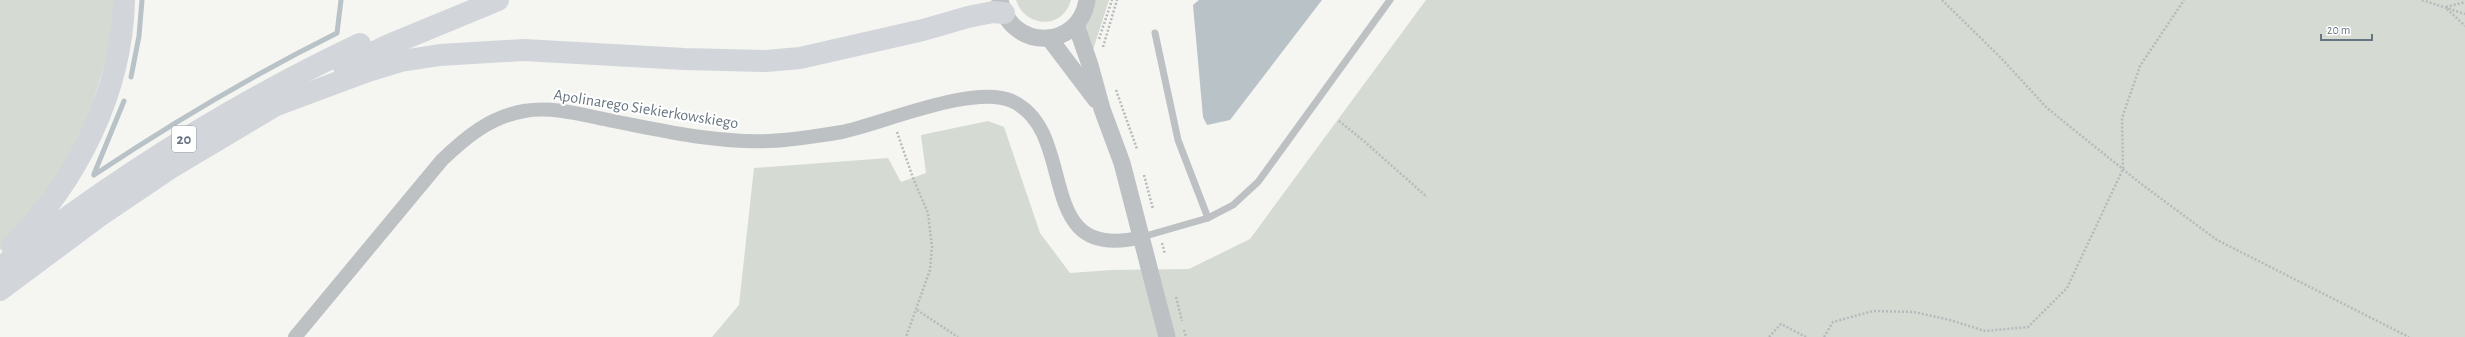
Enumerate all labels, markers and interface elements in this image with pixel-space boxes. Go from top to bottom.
scale bar [2321,16,2372,42]
text: 20 m [2327,24,2350,36]
street label: Apolinarego Siekierkowskiego [552,86,740,132]
road number: 20 [172,126,196,152]

